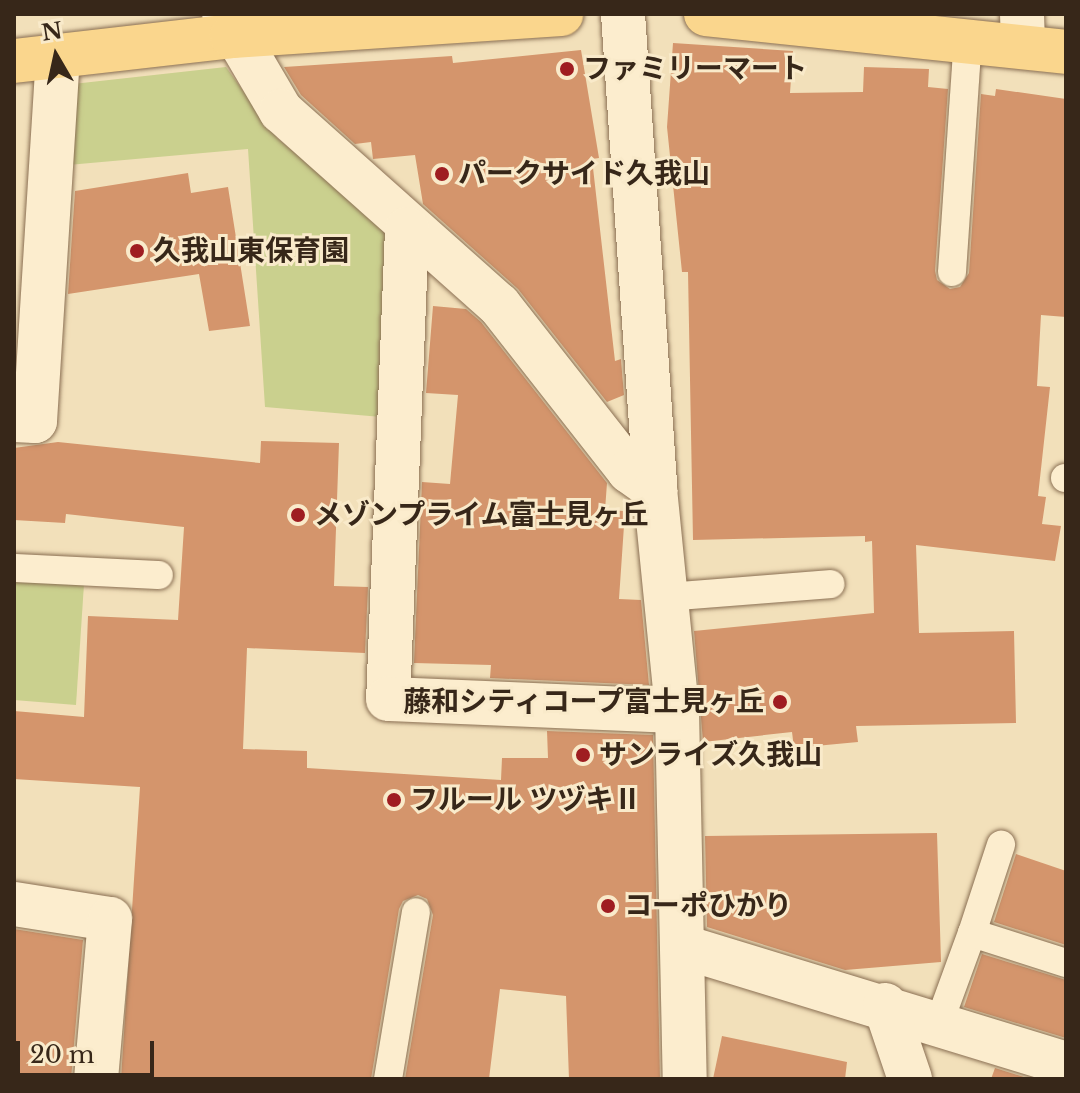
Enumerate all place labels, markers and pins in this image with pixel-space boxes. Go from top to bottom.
place label: ファミリーマート [583,52,807,86]
marker: ファミリーマート [558,60,576,78]
place label: パークサイド久我山 [458,157,710,191]
marker: パークサイド久我山 [433,165,451,183]
place label: 久我山東保育園 [153,234,349,268]
marker: 久我山東保育園 [128,242,146,260]
place label: メゾンプライム富士見ヶ丘 [314,498,650,532]
marker: メゾンプライム富士見ヶ丘 [289,506,307,524]
place label: 藤和シティコープ富士見ヶ丘 [400,685,764,719]
marker: 藤和シティコープ富士見ヶ丘 [771,693,789,711]
place label: サンライズ久我山 [599,738,823,772]
marker: サンライズ久我山 [574,746,592,764]
place label: フルール ツヅキⅡ [410,783,641,817]
marker: フルール ツヅキⅡ [385,791,403,809]
place label: コーポひかり [624,889,792,923]
marker: コーポひかり [599,897,617,915]

